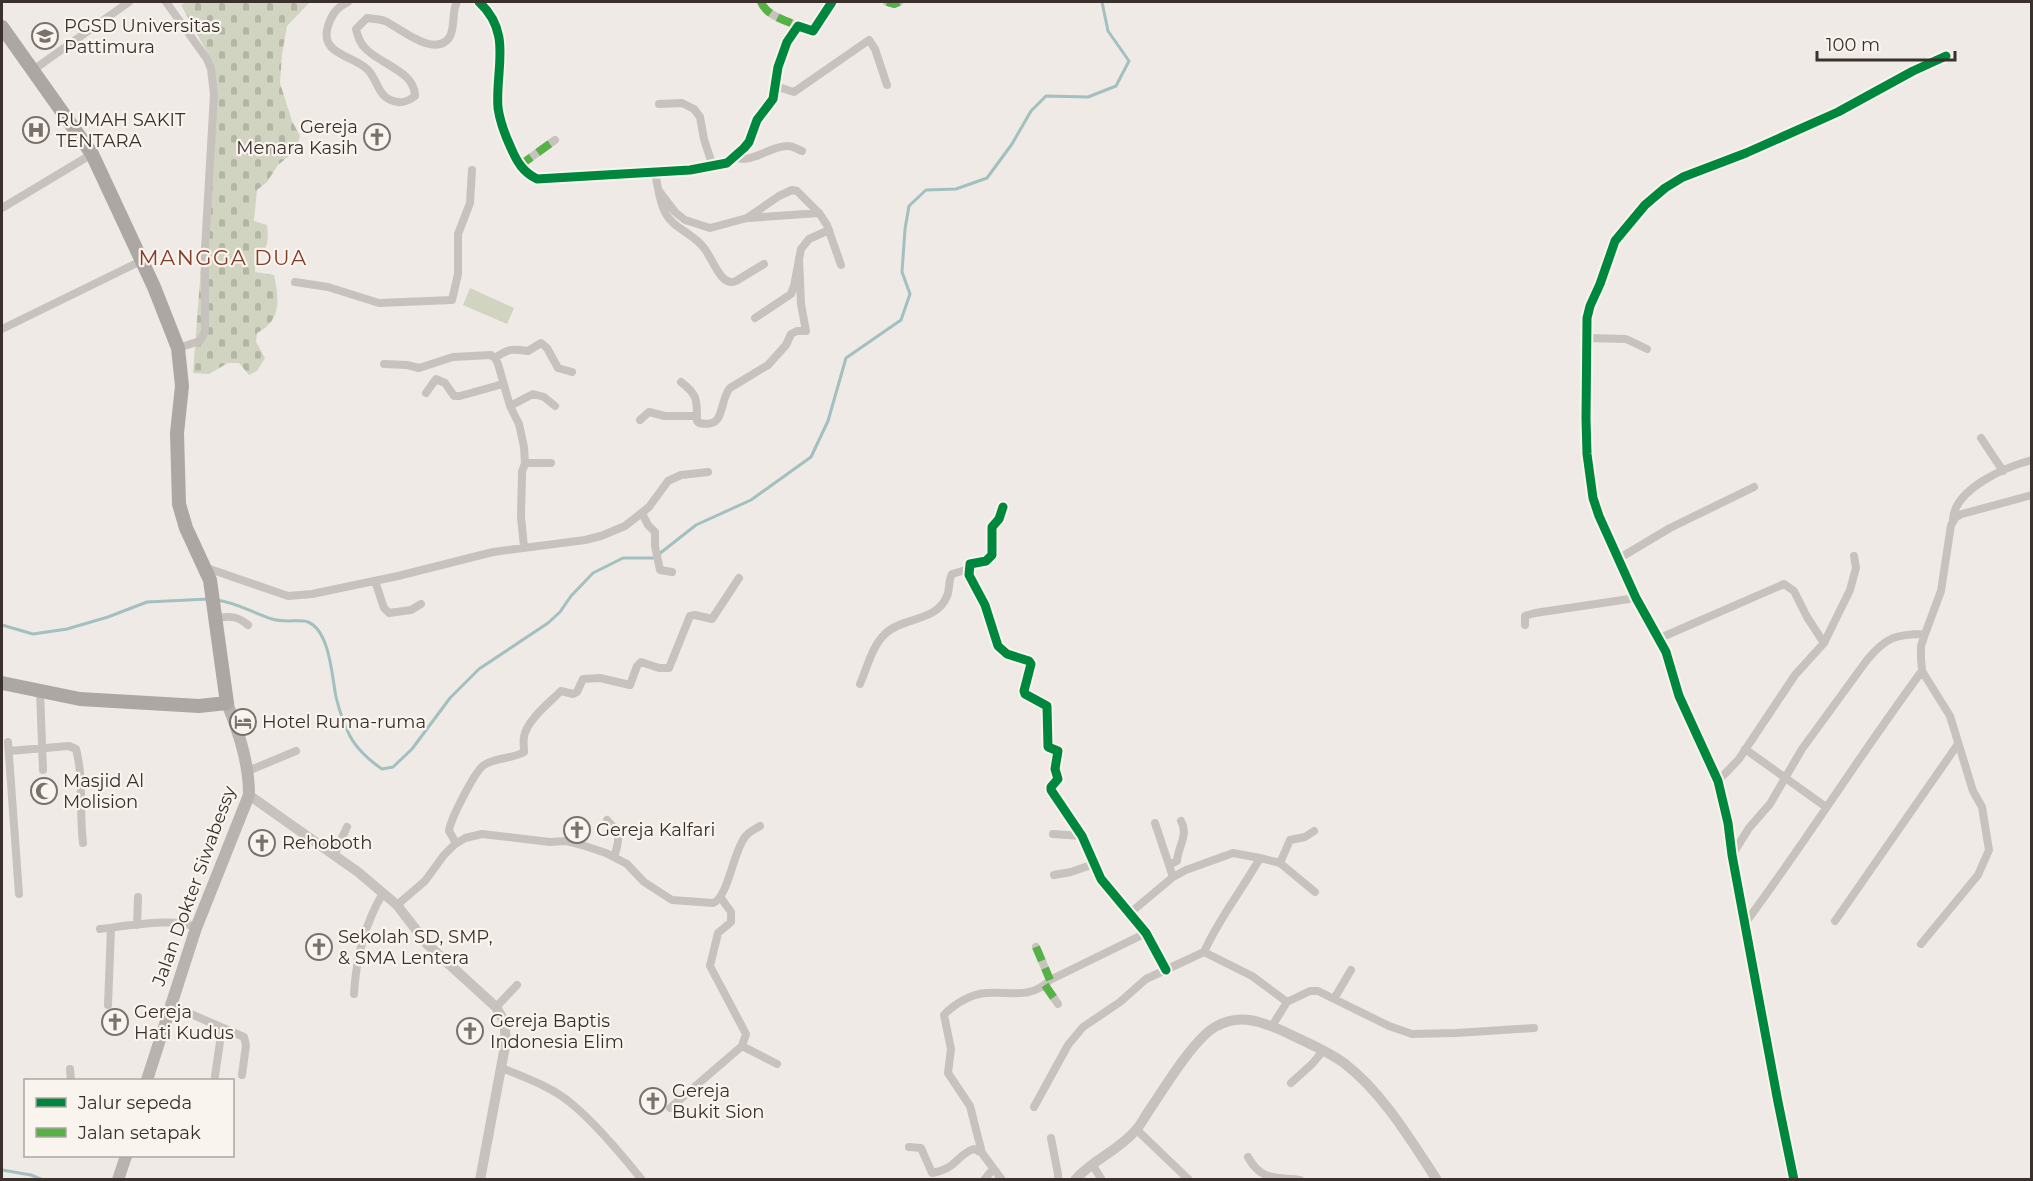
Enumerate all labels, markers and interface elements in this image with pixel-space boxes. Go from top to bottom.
place label: PGSD Universitas Pattimura [64,15,220,58]
school or university icon: PGSD Universitas Pattimura [30,21,60,51]
scale bar [1817,24,1955,62]
text: 100 m [1826,34,1880,56]
place label: RUMAH SAKIT TENTARA [56,109,186,152]
hospital icon: RUMAH SAKIT TENTARA [21,115,51,145]
place label: Gereja Menara Kasih [236,116,358,159]
church icon: Gereja Menara Kasih [362,122,392,152]
district label: MANGGA DUA [139,245,307,270]
hotel icon: Hotel Ruma-ruma [228,707,258,737]
place label: Hotel Ruma-ruma [262,711,426,733]
place label: Masjid Al Molision [63,770,144,813]
mosque icon: Masjid Al Molision [29,776,59,806]
street label: Jalan Dokter Siwabessy [147,783,241,990]
church icon: Gereja Kalfari [562,815,592,845]
place label: Gereja Kalfari [596,819,715,841]
church icon: Rehoboth [247,828,277,858]
place label: Rehoboth [282,832,372,854]
place label: Sekolah SD, SMP, & SMA Lentera [338,926,493,969]
church icon: Sekolah SD, SMP, & SMA Lentera [304,932,334,962]
place label: Gereja Hati Kudus [134,1001,234,1044]
church icon: Gereja Hati Kudus [100,1007,130,1037]
place label: Gereja Baptis Indonesia Elim [490,1010,624,1053]
church icon: Gereja Baptis Indonesia Elim [455,1016,485,1046]
legend [24,1079,234,1157]
place label: Gereja Bukit Sion [672,1080,765,1123]
church icon: Gereja Bukit Sion [638,1086,668,1116]
text: Jalur sepeda [77,1092,192,1114]
text: Jalan setapak [77,1122,201,1144]

